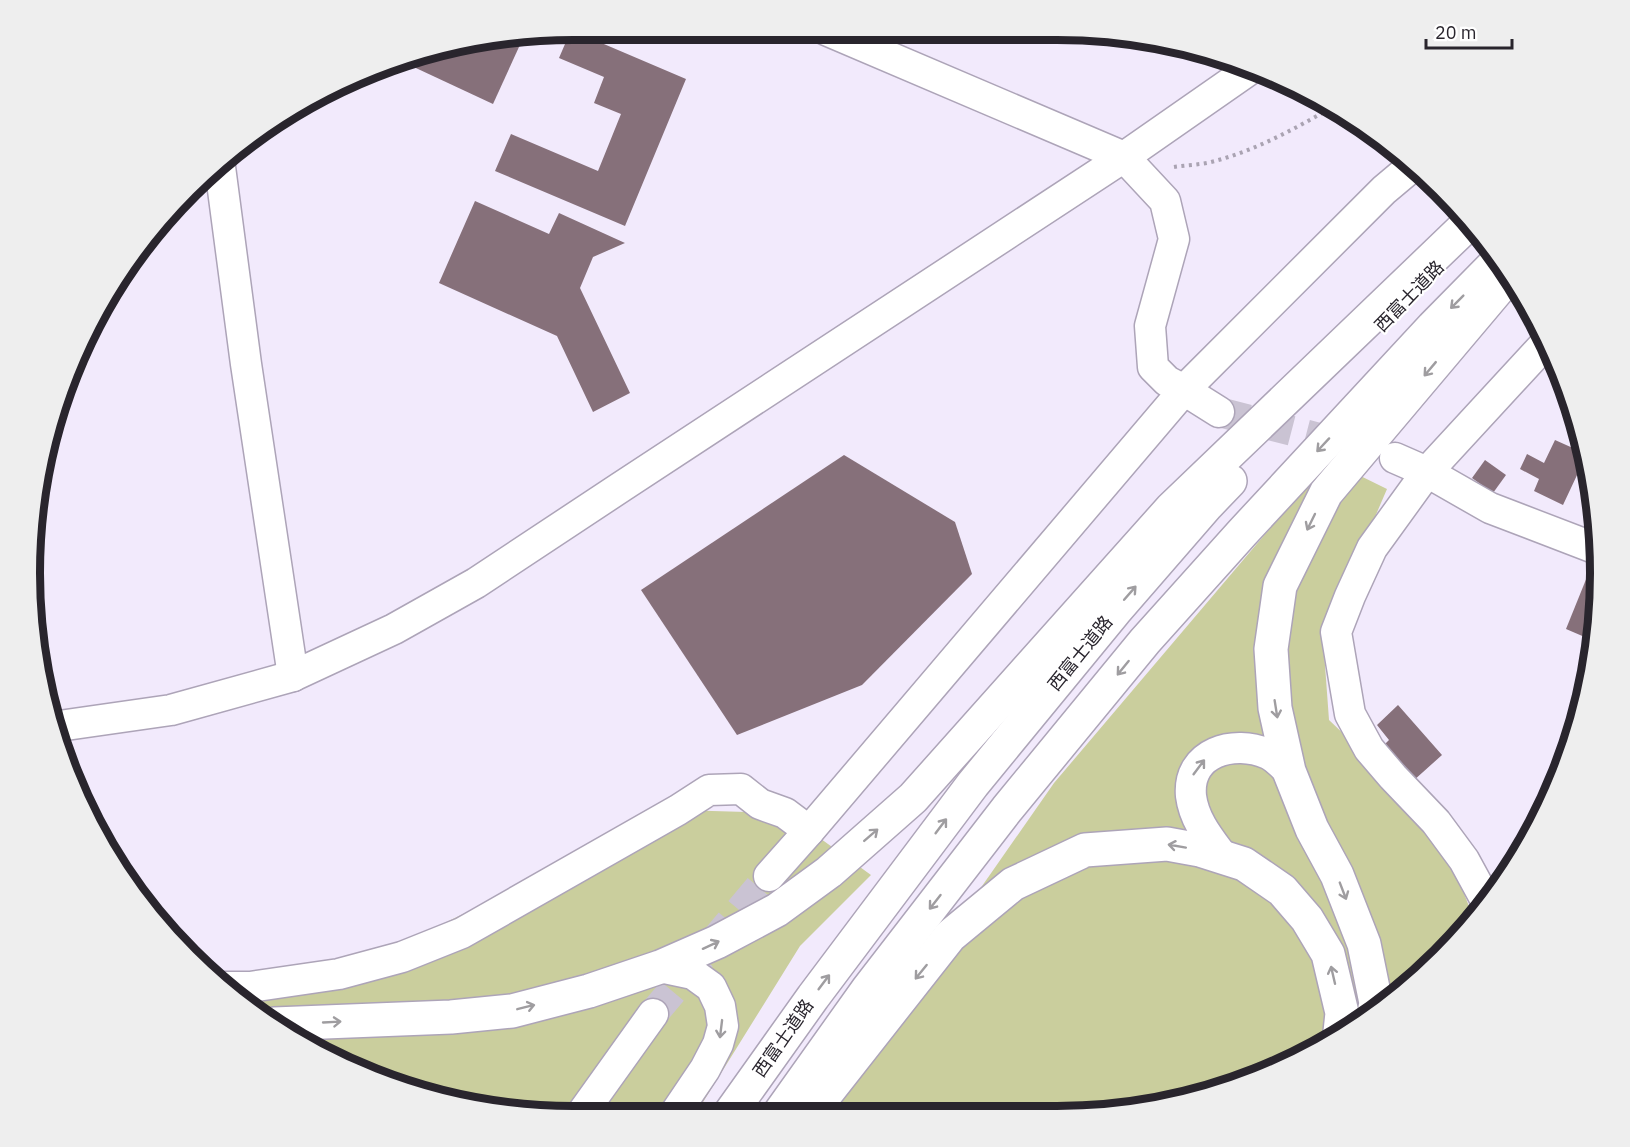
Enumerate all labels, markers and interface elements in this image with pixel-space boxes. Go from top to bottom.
scale bar [1426,12,1512,50]
text: 20 m [1435,21,1477,44]
street label: 西富士道路 [1369,256,1449,336]
one-way arrow [1449,295,1464,310]
one-way arrow [1424,361,1437,377]
one-way arrow [1317,437,1331,452]
one-way arrow [1305,513,1317,531]
one-way arrow [1123,586,1137,601]
street label: 西富士道路 [1043,611,1117,695]
one-way arrow [1116,660,1130,675]
one-way arrow [1271,699,1282,718]
one-way arrow [1193,760,1206,776]
one-way arrow [935,818,948,834]
one-way arrow [863,828,878,842]
one-way arrow [1168,840,1187,851]
one-way arrow [1338,881,1349,900]
one-way arrow [929,893,941,909]
one-way arrow [701,938,719,950]
one-way arrow [915,964,928,980]
one-way arrow [1326,966,1338,985]
one-way arrow [818,974,830,990]
street label: 西富士道路 [748,995,818,1081]
one-way arrow [517,1000,536,1012]
one-way arrow [322,1016,342,1027]
one-way arrow [715,1019,726,1039]

